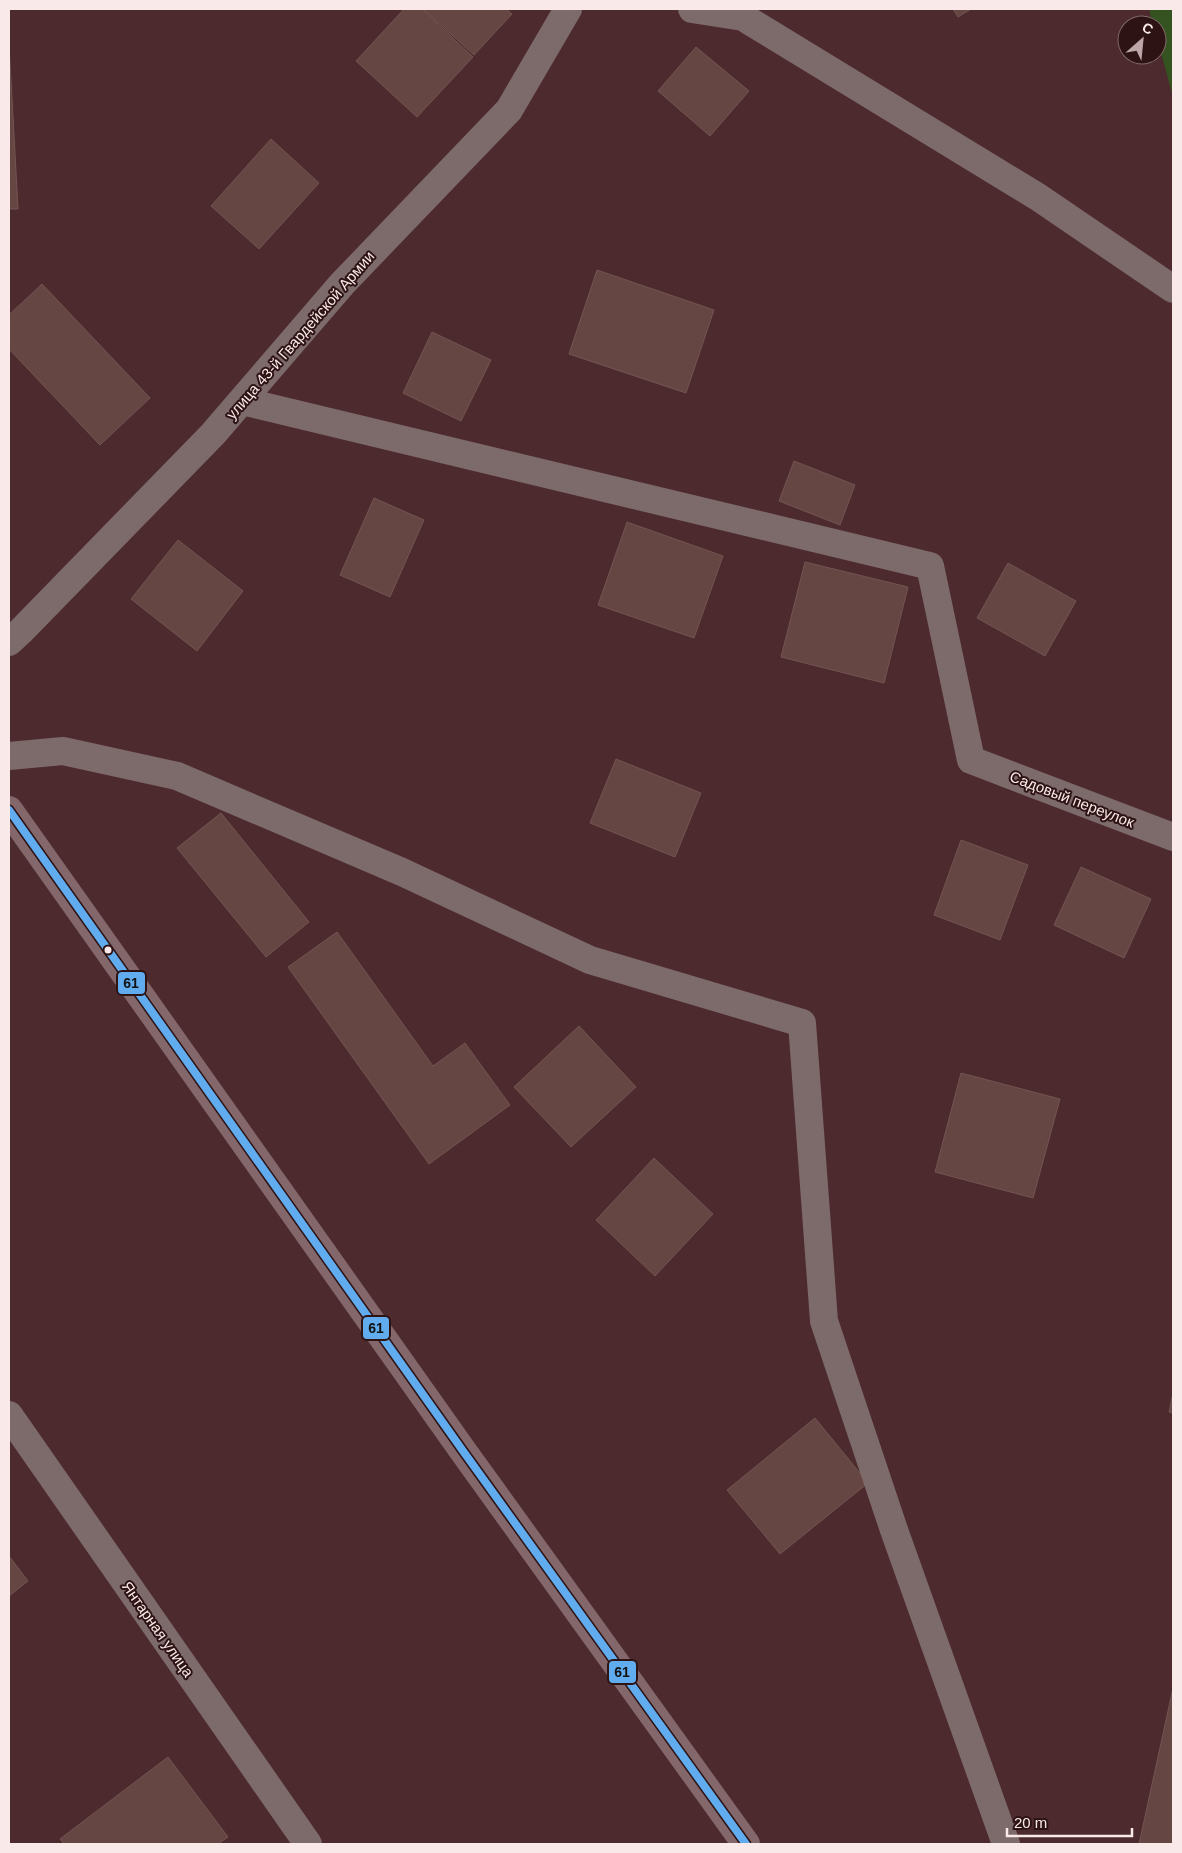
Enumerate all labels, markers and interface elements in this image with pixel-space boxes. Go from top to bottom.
north arrow [1117,15,1167,65]
text: С [1140,19,1156,38]
street label: улица 43-й Гвардейской Армии [222,248,378,422]
street label: Садовый переулок [1007,767,1137,831]
unlabelled marker [103,945,113,955]
line badge: 61 [117,971,146,995]
text: 61 [123,975,139,991]
line badge: 61 [362,1316,390,1340]
text: 61 [368,1320,384,1336]
street label: Янтарная улица [119,1578,198,1681]
line badge: 61 [608,1660,637,1684]
text: 61 [614,1664,630,1680]
scale bar [1007,1806,1132,1838]
text: 20 m [1014,1814,1047,1831]

